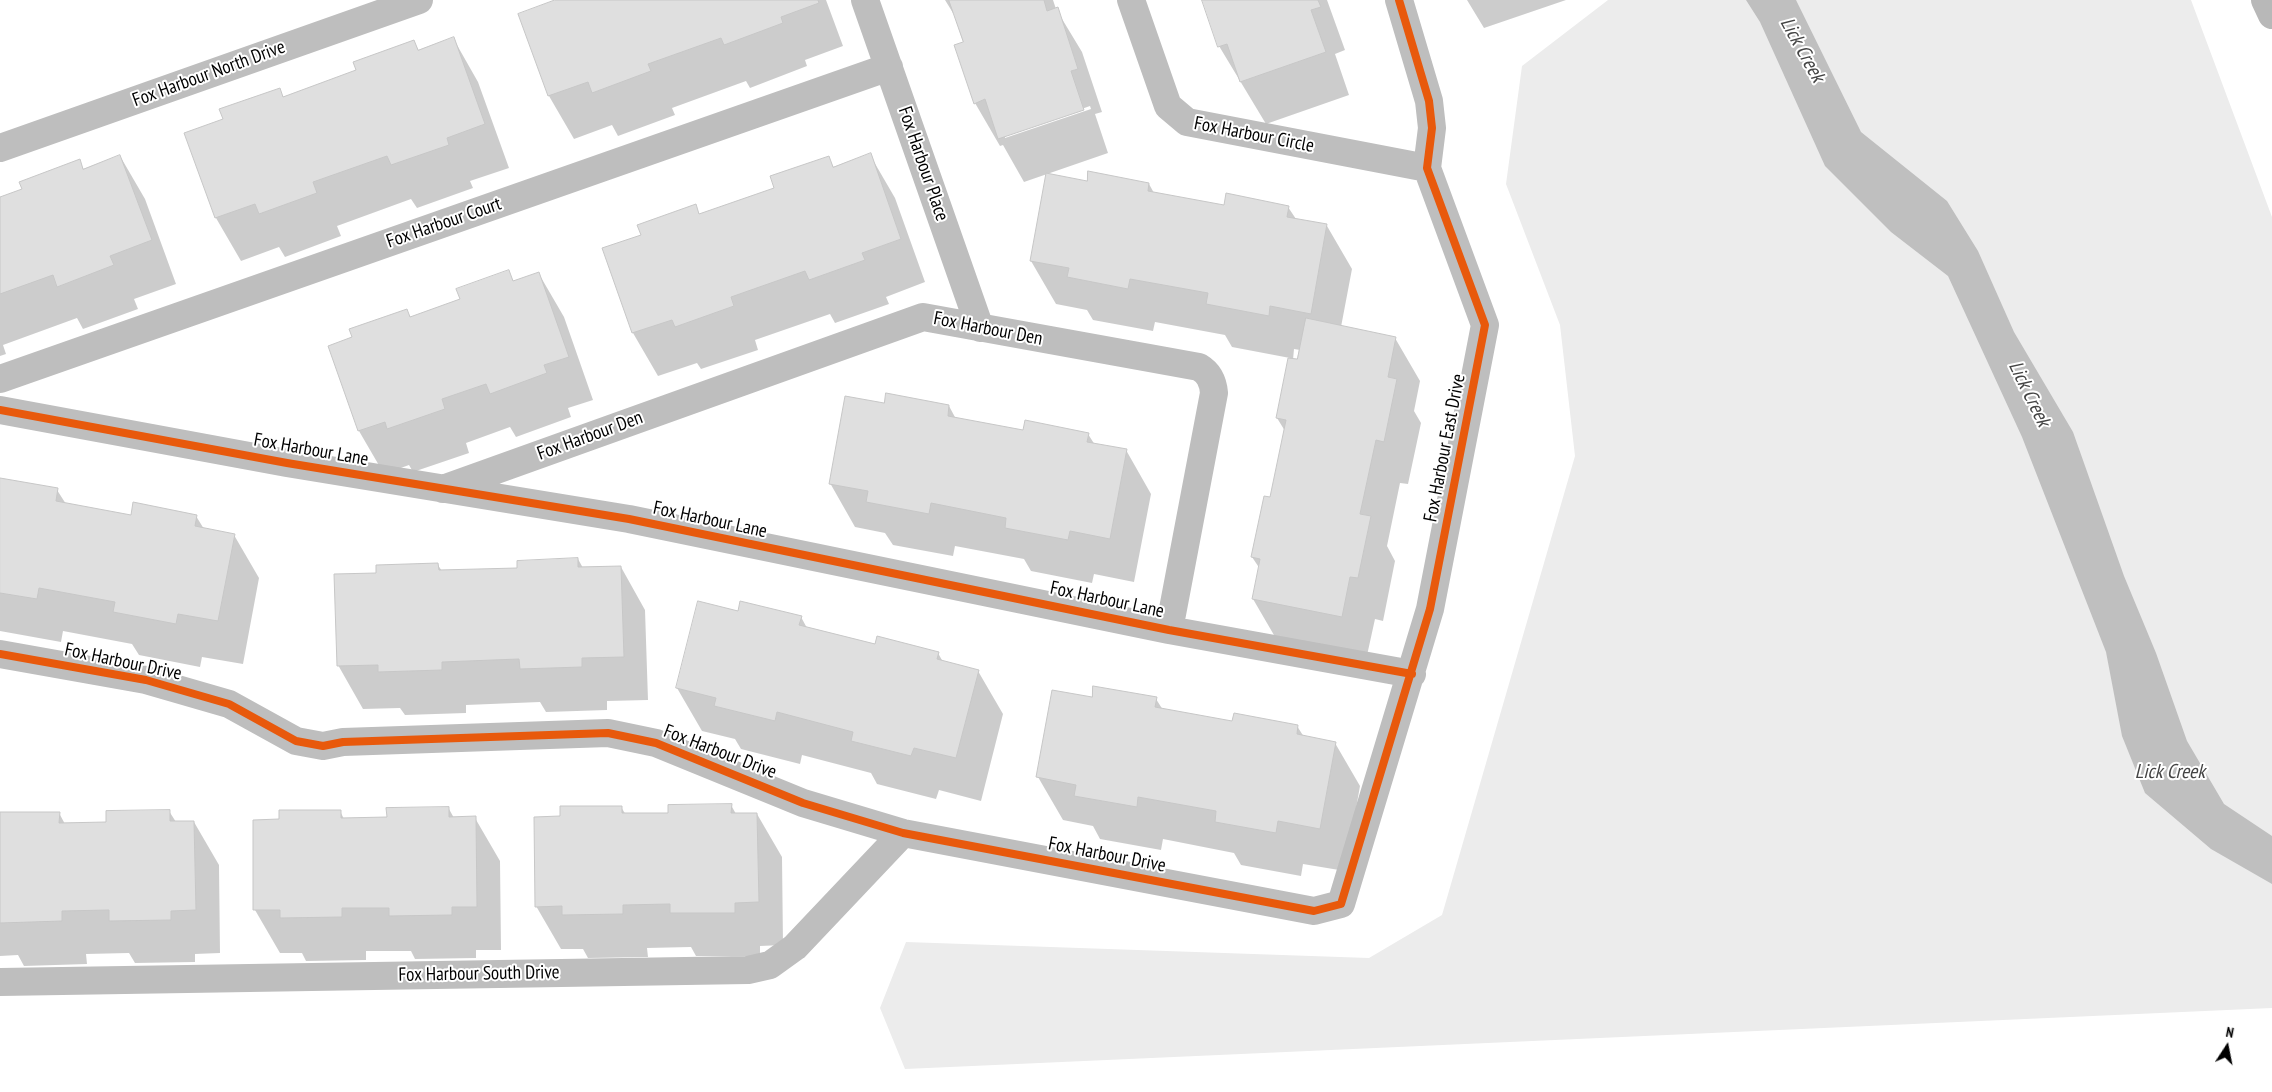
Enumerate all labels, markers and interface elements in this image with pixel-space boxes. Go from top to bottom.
water label: Lick Creek [1774,13,1830,87]
street label: Fox Harbour North Drive [130,36,288,112]
street label: Fox Harbour Place [893,104,953,224]
street label: Fox Harbour Circle [1192,112,1316,158]
street label: Fox Harbour Court [384,193,504,253]
street label: Fox Harbour Den [932,307,1044,351]
water label: Lick Creek [2003,357,2055,431]
street label: Fox Harbour East Drive [1419,372,1471,524]
street label: Fox Harbour Den [534,406,646,466]
street label: Fox Harbour Lane [252,429,370,471]
street label: Fox Harbour Lane [651,497,769,543]
street label: Fox Harbour Lane [1048,577,1166,623]
street label: Fox Harbour Drive [62,638,184,686]
street label: Fox Harbour Drive [660,720,780,784]
water label: Lick Creek [2135,760,2205,784]
street label: Fox Harbour Drive [1046,832,1168,878]
street label: Fox Harbour South Drive [398,961,560,987]
north arrow [2202,1022,2252,1072]
text: N [2224,1023,2235,1042]

